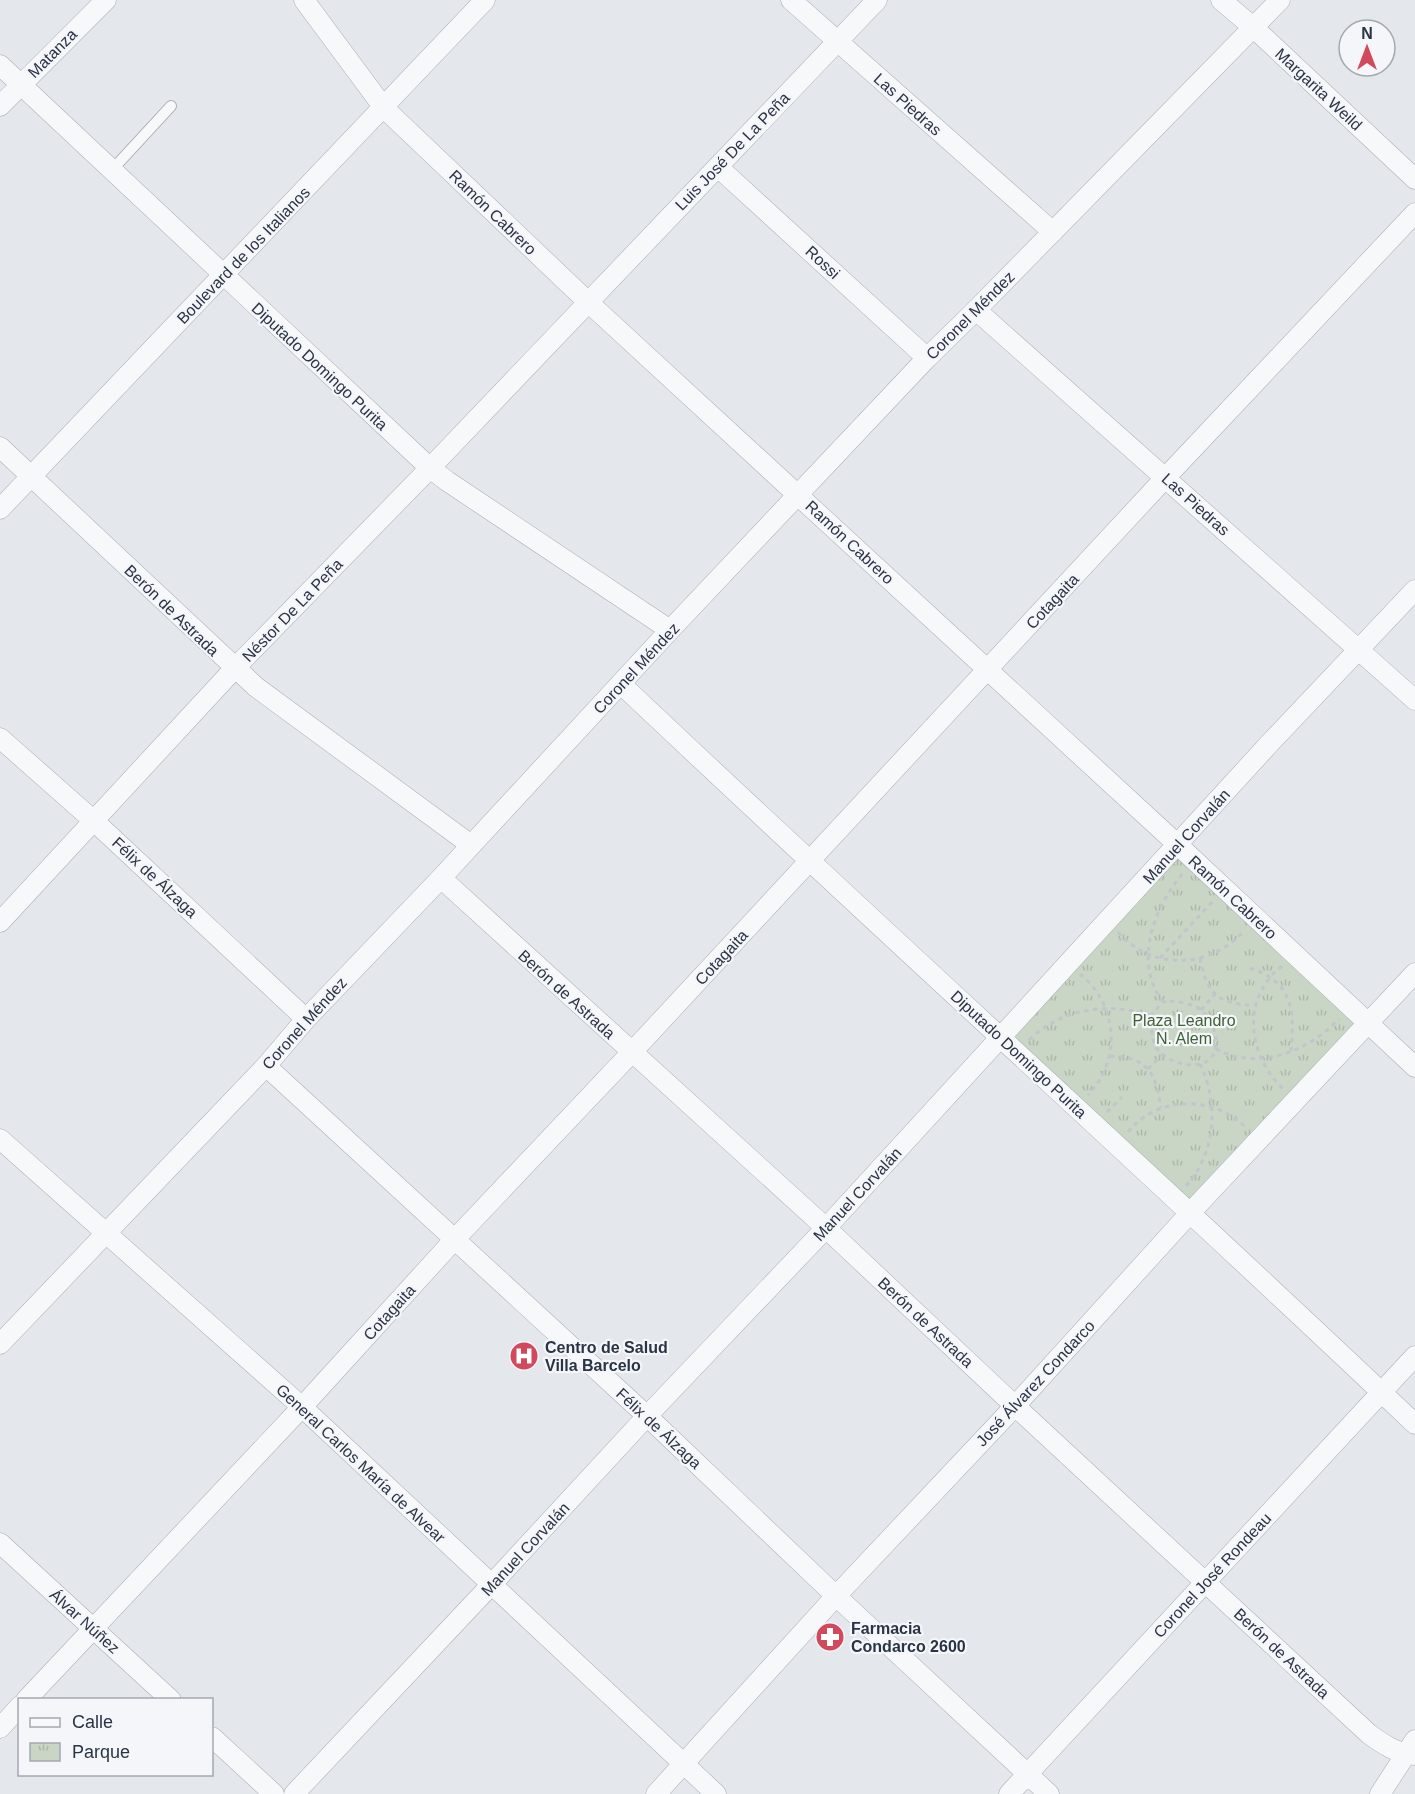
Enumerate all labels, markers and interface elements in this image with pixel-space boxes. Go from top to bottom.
north arrow [1337,18,1397,78]
text: N [1361,25,1373,42]
street label: Matanza [25,26,80,81]
street label: Margarita Weild [1272,45,1365,134]
street label: Las Piedras [871,70,945,139]
street label: Luis José De La Peña [672,89,793,214]
street label: Ramón Cabrero [446,167,540,258]
street label: Boulevard de los Italianos [174,184,313,327]
street label: Rossi [802,243,843,282]
street label: Coronel Méndez [923,268,1018,363]
street label: Diputado Domingo Purita [248,299,391,434]
street label: Las Piedras [1159,470,1233,539]
street label: Ramón Cabrero [802,497,897,587]
street label: Néstor De La Peña [239,555,346,665]
street label: Berón de Astrada [121,561,222,659]
street label: Cotagaita [1023,570,1082,632]
street label: Coronel Méndez [590,620,683,717]
street label: Manuel Corvalán [1140,786,1233,887]
street label: Félix de Álzaga [109,833,201,921]
street label: Ramón Cabrero [1185,852,1280,942]
street label: Cotagaita [692,926,751,988]
street label: Berón de Astrada [515,947,618,1042]
street label: Coronel Méndez [259,974,350,1073]
street label: Diputado Domingo Purita [947,987,1090,1122]
park label: Plaza Leandro N. Alem [1132,1012,1236,1047]
street label: Manuel Corvalán [810,1144,905,1244]
street label: Berón de Astrada [875,1274,977,1371]
street label: Cotagaita [360,1281,419,1343]
street label: José Álvarez Condarco [972,1316,1098,1450]
place label: Centro de Salud Villa Barcelo [545,1339,668,1374]
hospital icon: Centro de Salud Villa Barcelo [508,1340,540,1372]
street label: General Carlos María de Alvear [273,1381,449,1546]
street label: Félix de Álzaga [613,1384,705,1472]
street label: Manuel Corvalán [478,1499,573,1599]
street label: Coronel José Rondeau [1150,1510,1274,1641]
street label: Álvar Núñez [47,1585,123,1657]
street label: Berón de Astrada [1231,1605,1333,1702]
place label: Farmacia Condarco 2600 [851,1620,966,1655]
pharmacy icon: Farmacia Condarco 2600 [814,1621,846,1653]
legend [18,1698,213,1776]
text: Calle [72,1712,113,1732]
text: Parque [72,1742,130,1762]

